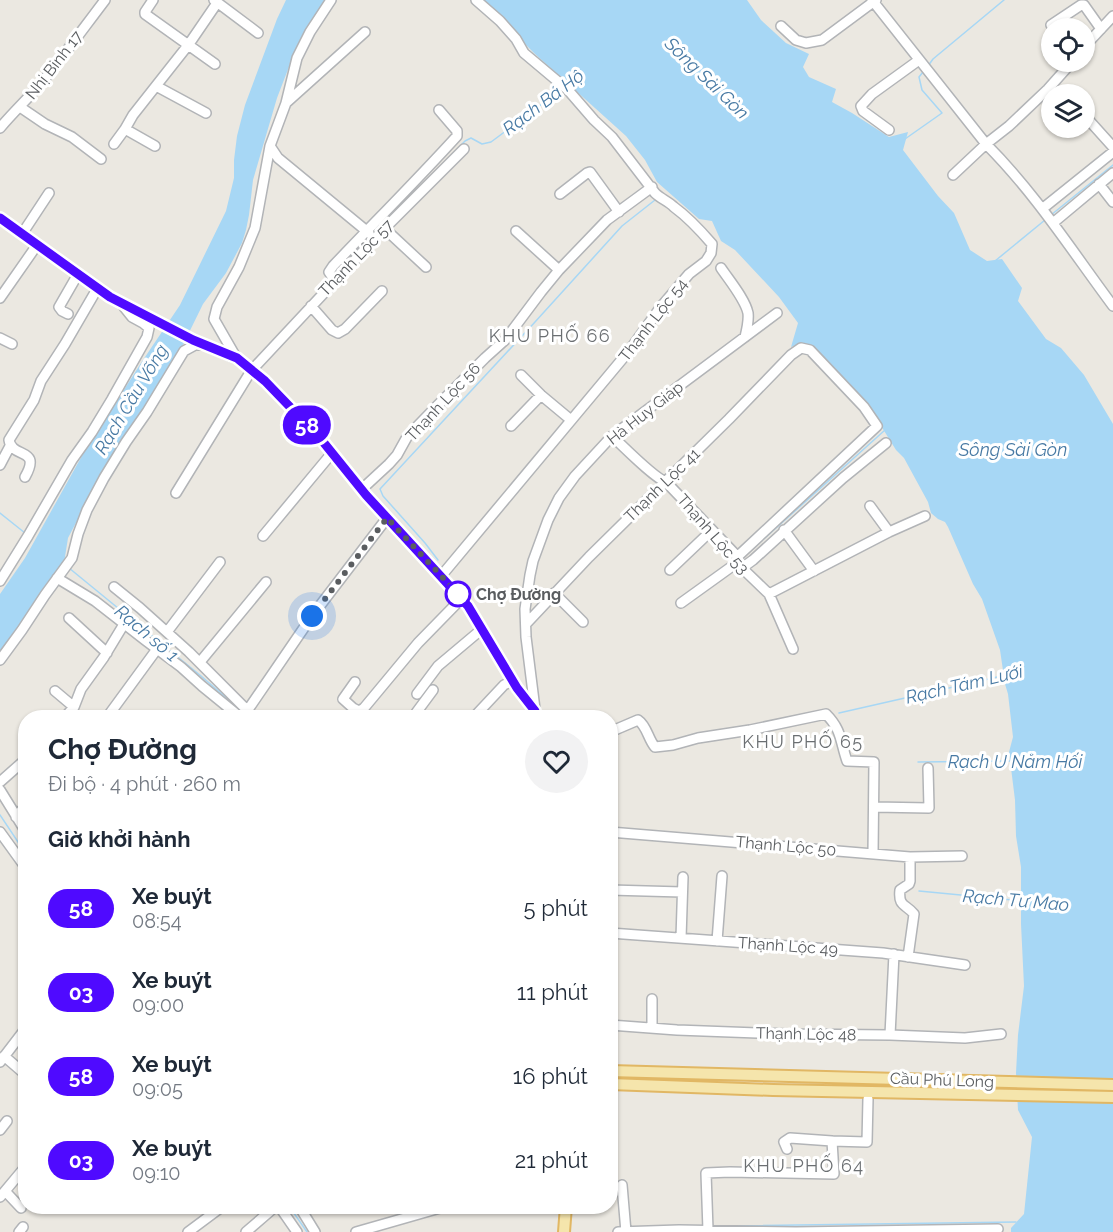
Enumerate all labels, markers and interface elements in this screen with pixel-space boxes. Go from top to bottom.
map controls [1041,18,1095,138]
button: locate [1041,18,1095,72]
street label: Nhị Bình 17 [21,27,87,103]
water label: Sông Sài Gòn [660,32,753,123]
water label: Rạch Bá Hộ [498,65,588,139]
button: layers [1041,84,1095,138]
street label: Thạnh Lộc 57 [315,215,398,300]
street label: Thạnh Lộc 54 [615,275,691,365]
district label: KHU PHỐ 66 [489,323,611,346]
water label: Rạch Cầu Võng [90,340,172,458]
street label: Thạnh Lộc 56 [402,359,484,445]
street label: Hà Huy Giáp [603,377,687,449]
line badge: 58 [280,406,334,444]
text: 58 [295,413,319,438]
water label: Sông Sài Gòn [958,439,1067,460]
street label: Thạnh Lộc 41 [620,444,704,526]
street label: Thạnh Lộc 53 [673,490,753,578]
marker: Chợ Đường [445,581,471,607]
place label: Chợ Đường [476,585,561,604]
water label: Rạch số 1 [111,600,183,666]
your location [297,601,327,631]
water label: Rạch Tám Lưới [903,660,1026,708]
district label: KHU PHỐ 65 [742,729,864,752]
button: heart [525,730,588,793]
text: Chợ Đường [48,733,197,766]
water label: Rạch U Năm Hối [948,751,1084,772]
text: Đi bộ · 4 phút · 260 m [48,772,241,796]
text: Giờ khởi hành [48,826,190,852]
street label: Thạnh Lộc 50 [735,832,837,860]
text: Xe buýt [132,883,212,909]
water label: Rạch Tư Mao [962,885,1070,915]
text: 5 phút [524,895,588,921]
text: 58 [69,896,93,921]
text: 08:54 [132,909,182,933]
street label: Thạnh Lộc 49 [737,933,839,959]
text: Xe buýt [132,967,212,993]
text: 11 phút [517,979,588,1005]
text: 03 [69,980,93,1005]
text: 09:00 [132,993,184,1017]
street label: Thạnh Lộc 48 [756,1024,856,1044]
text: Xe buýt [132,1051,212,1077]
text: 16 phút [513,1063,588,1089]
text: 58 [69,1064,93,1089]
street label: Cầu Phú Long [890,1069,994,1091]
text: 09:05 [132,1077,183,1101]
text: Xe buýt [132,1135,212,1161]
text: 21 phút [515,1147,588,1173]
text: 03 [69,1148,93,1173]
district label: KHU PHỐ 64 [743,1153,865,1176]
text: 09:10 [132,1161,181,1185]

